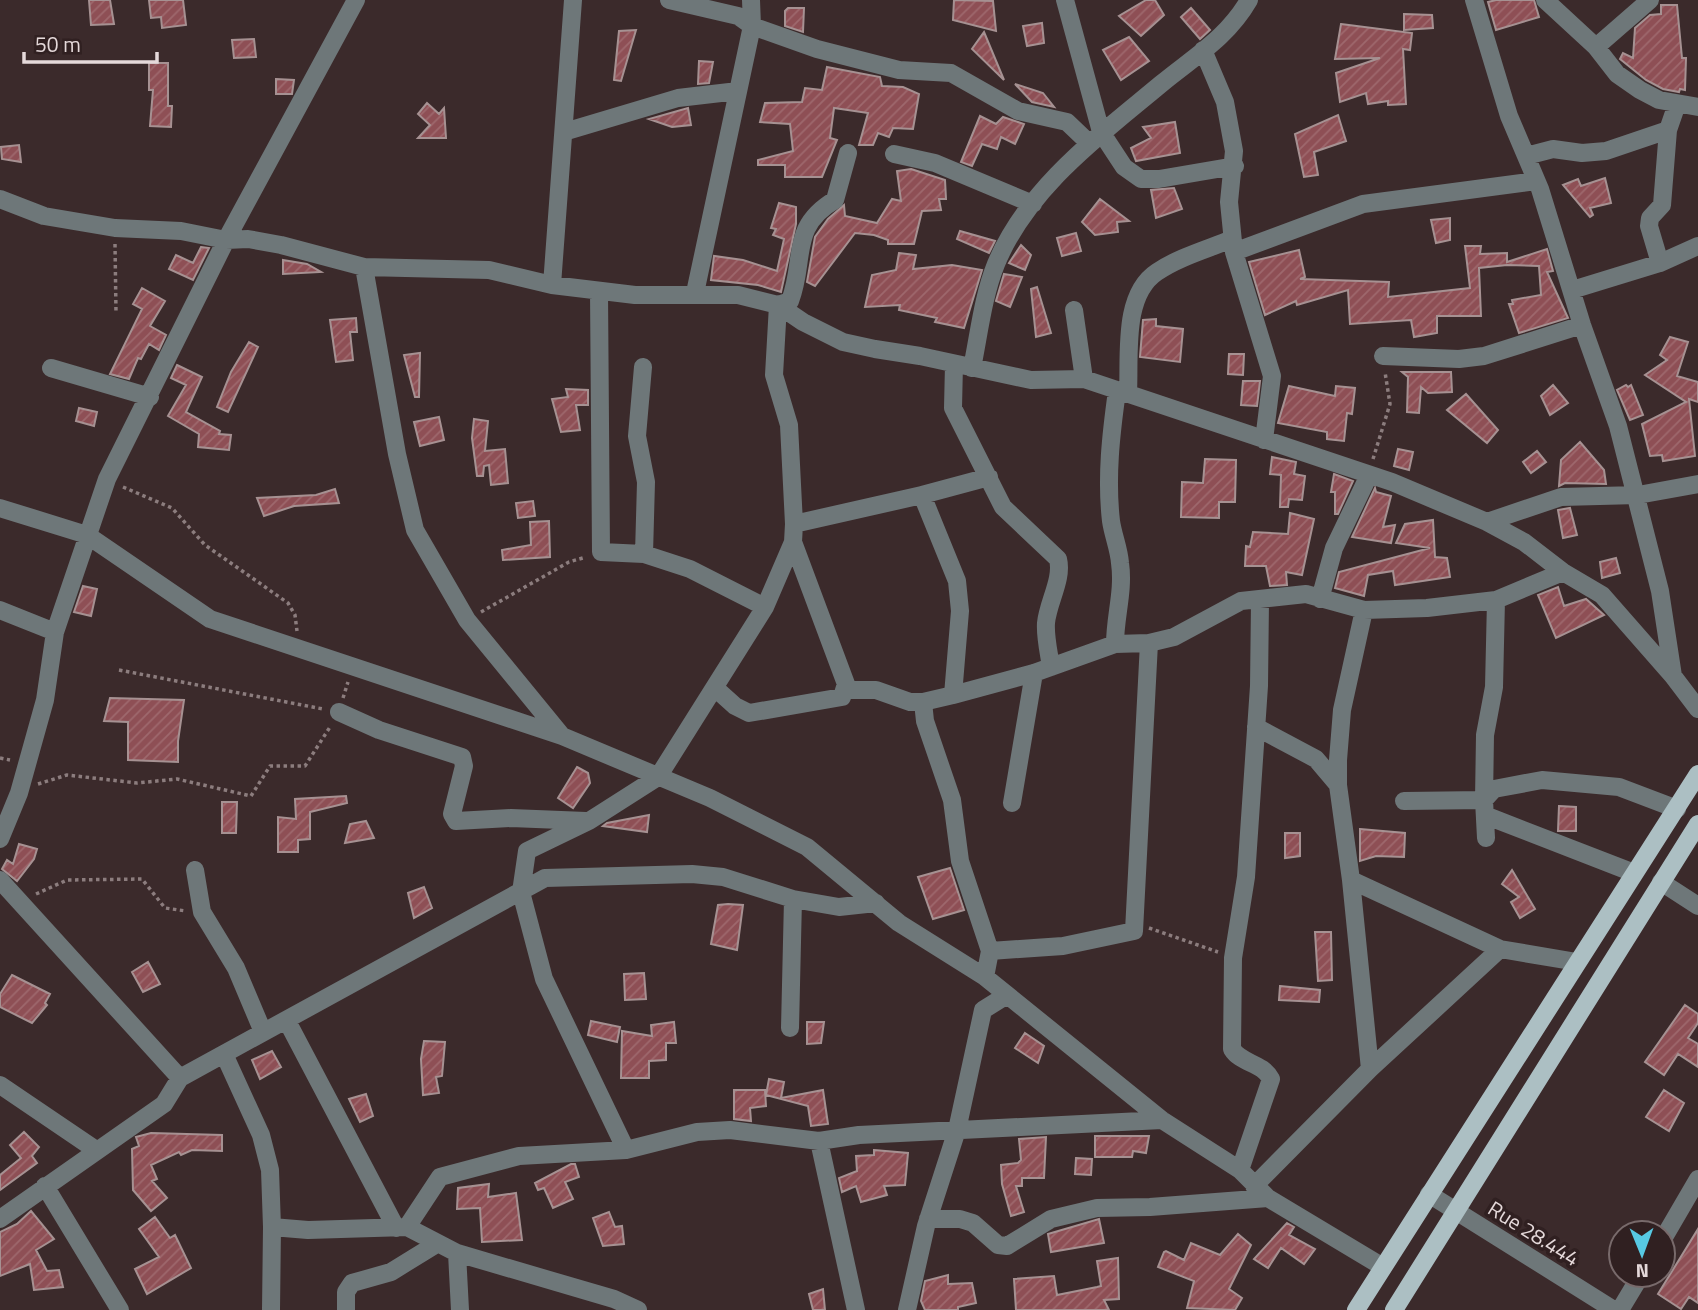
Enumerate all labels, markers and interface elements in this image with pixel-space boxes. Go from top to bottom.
scale bar [24,21,158,65]
text: 50 m [35,28,81,60]
street label: Rue 28.444 [1482,1192,1586,1274]
north arrow [1607,1219,1677,1289]
text: N [1635,1257,1649,1286]

